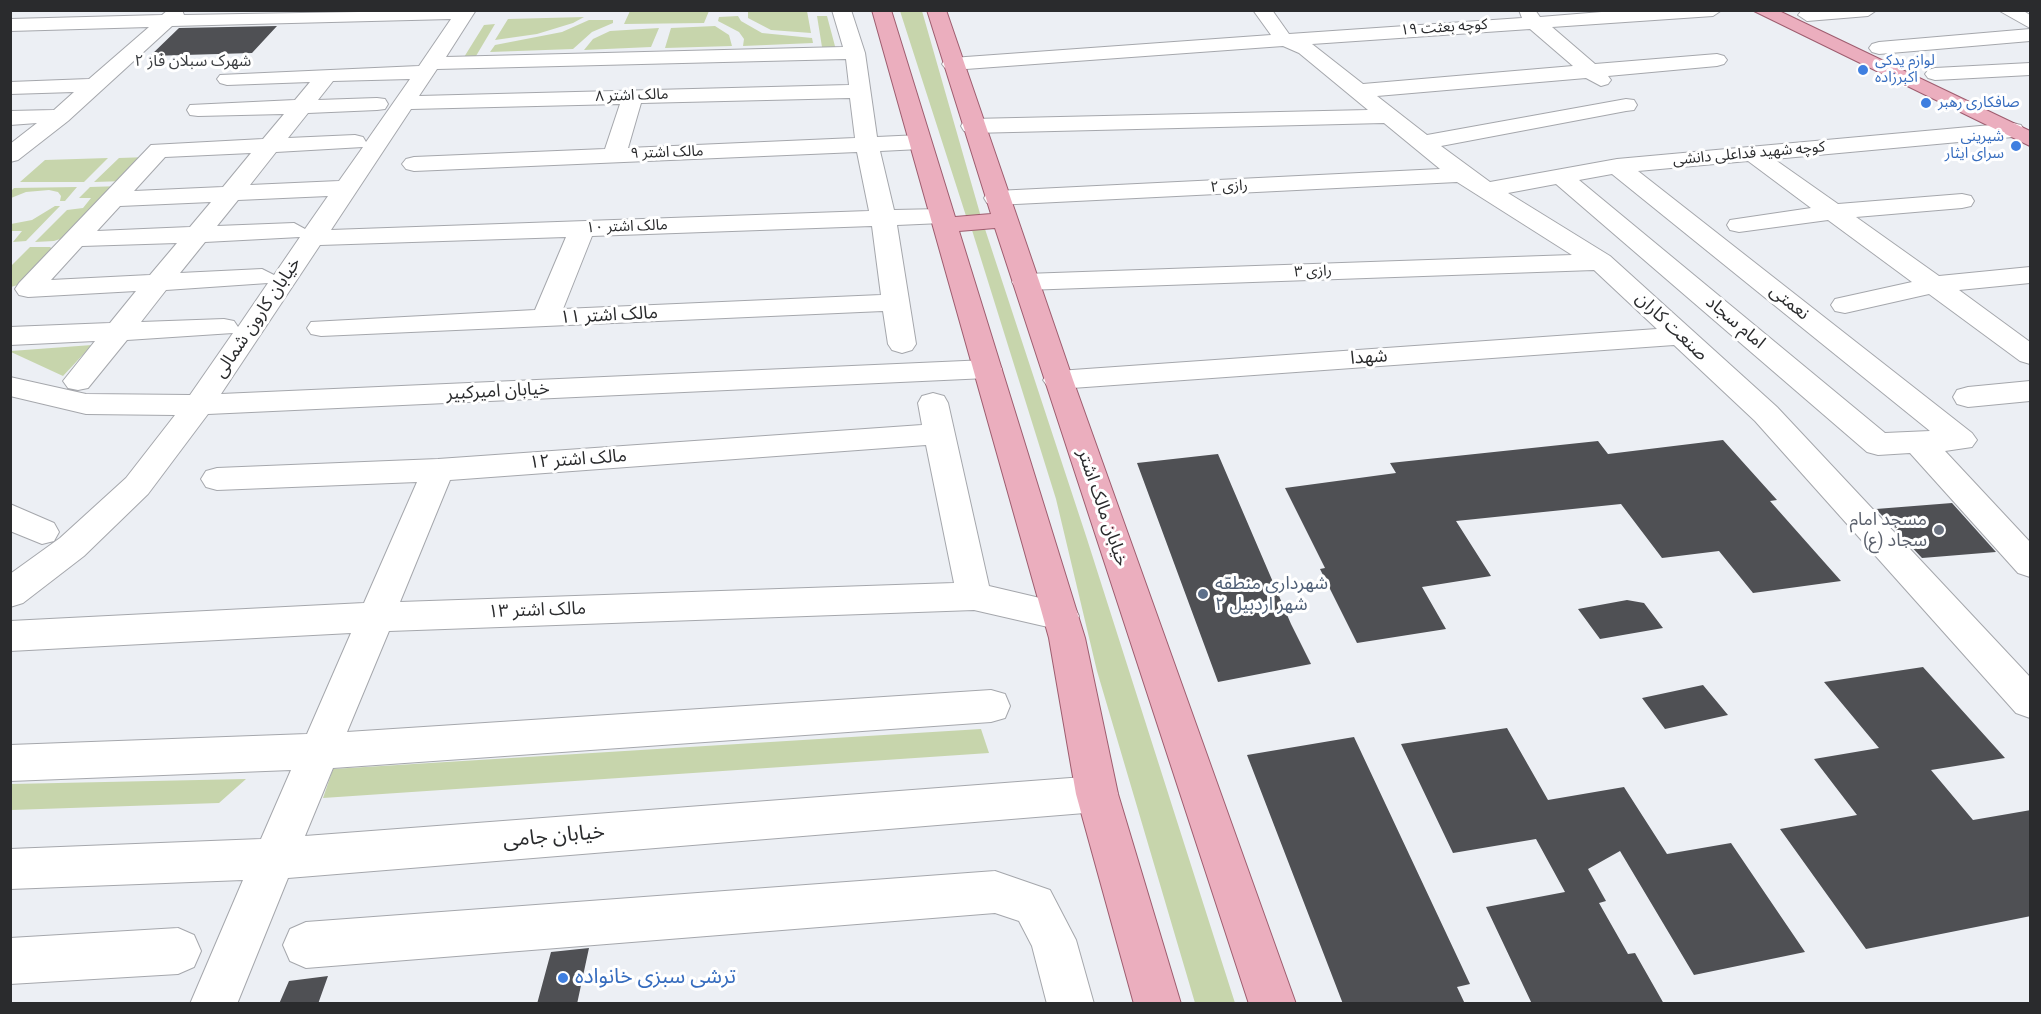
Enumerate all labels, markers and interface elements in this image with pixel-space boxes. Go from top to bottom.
street label: کوچه بعثت ۱۹ [1400,16,1488,40]
district label: شهرک سبلان فاز ۲ [135,52,251,72]
place label: لوازم یدکی اکبرزاده [1875,52,1935,87]
marker: لوازم یدکی اکبرزاده [1856,63,1870,77]
street label: مالک اشتر ۸ [595,86,669,106]
place label: صافکاری رهبر [1938,94,2020,112]
marker: صافکاری رهبر [1919,96,1933,110]
place label: شیرینی ‌سرای ایثار [1945,128,2004,163]
street label: کوچه شهید فداعلی دانشی [1672,138,1826,170]
marker: شیرینی ‌سرای ایثار [2009,139,2023,153]
street label: مالک اشتر ۹ [630,143,704,163]
street label: رازی ۲ [1210,177,1248,197]
street label: مالک اشتر ۱۰ [586,217,668,237]
street label: خیابان کارون شمالی [210,254,306,382]
street label: رازی ۳ [1294,262,1332,282]
street label: نعمتی [1765,281,1813,325]
street label: صنعت کاران [1630,288,1712,366]
street label: امام سجاد [1701,292,1769,354]
street label: مالک اشتر ۱۱ [559,303,659,329]
street label: شهدا [1350,346,1388,370]
street label: خیابان امیرکبیر [446,379,550,405]
street label: مالک اشتر ۱۲ [528,446,628,474]
street label: خیابان مالک اشتر [1072,447,1132,569]
place label: مسجد امام سجاد (ع) [1849,509,1927,552]
marker: مسجد امام سجاد (ع) [1932,523,1946,537]
place label: شهرداری منطقه ۲ شهر اردبیل [1215,573,1328,616]
marker: شهرداری منطقه ۲ شهر اردبیل [1196,587,1210,601]
street label: مالک اشتر ۱۳ [488,598,586,624]
street label: خیابان جامی [502,820,606,854]
place label: ترشی سبزی خانواده [575,965,736,991]
marker: ترشی سبزی خانواده [556,971,570,985]

